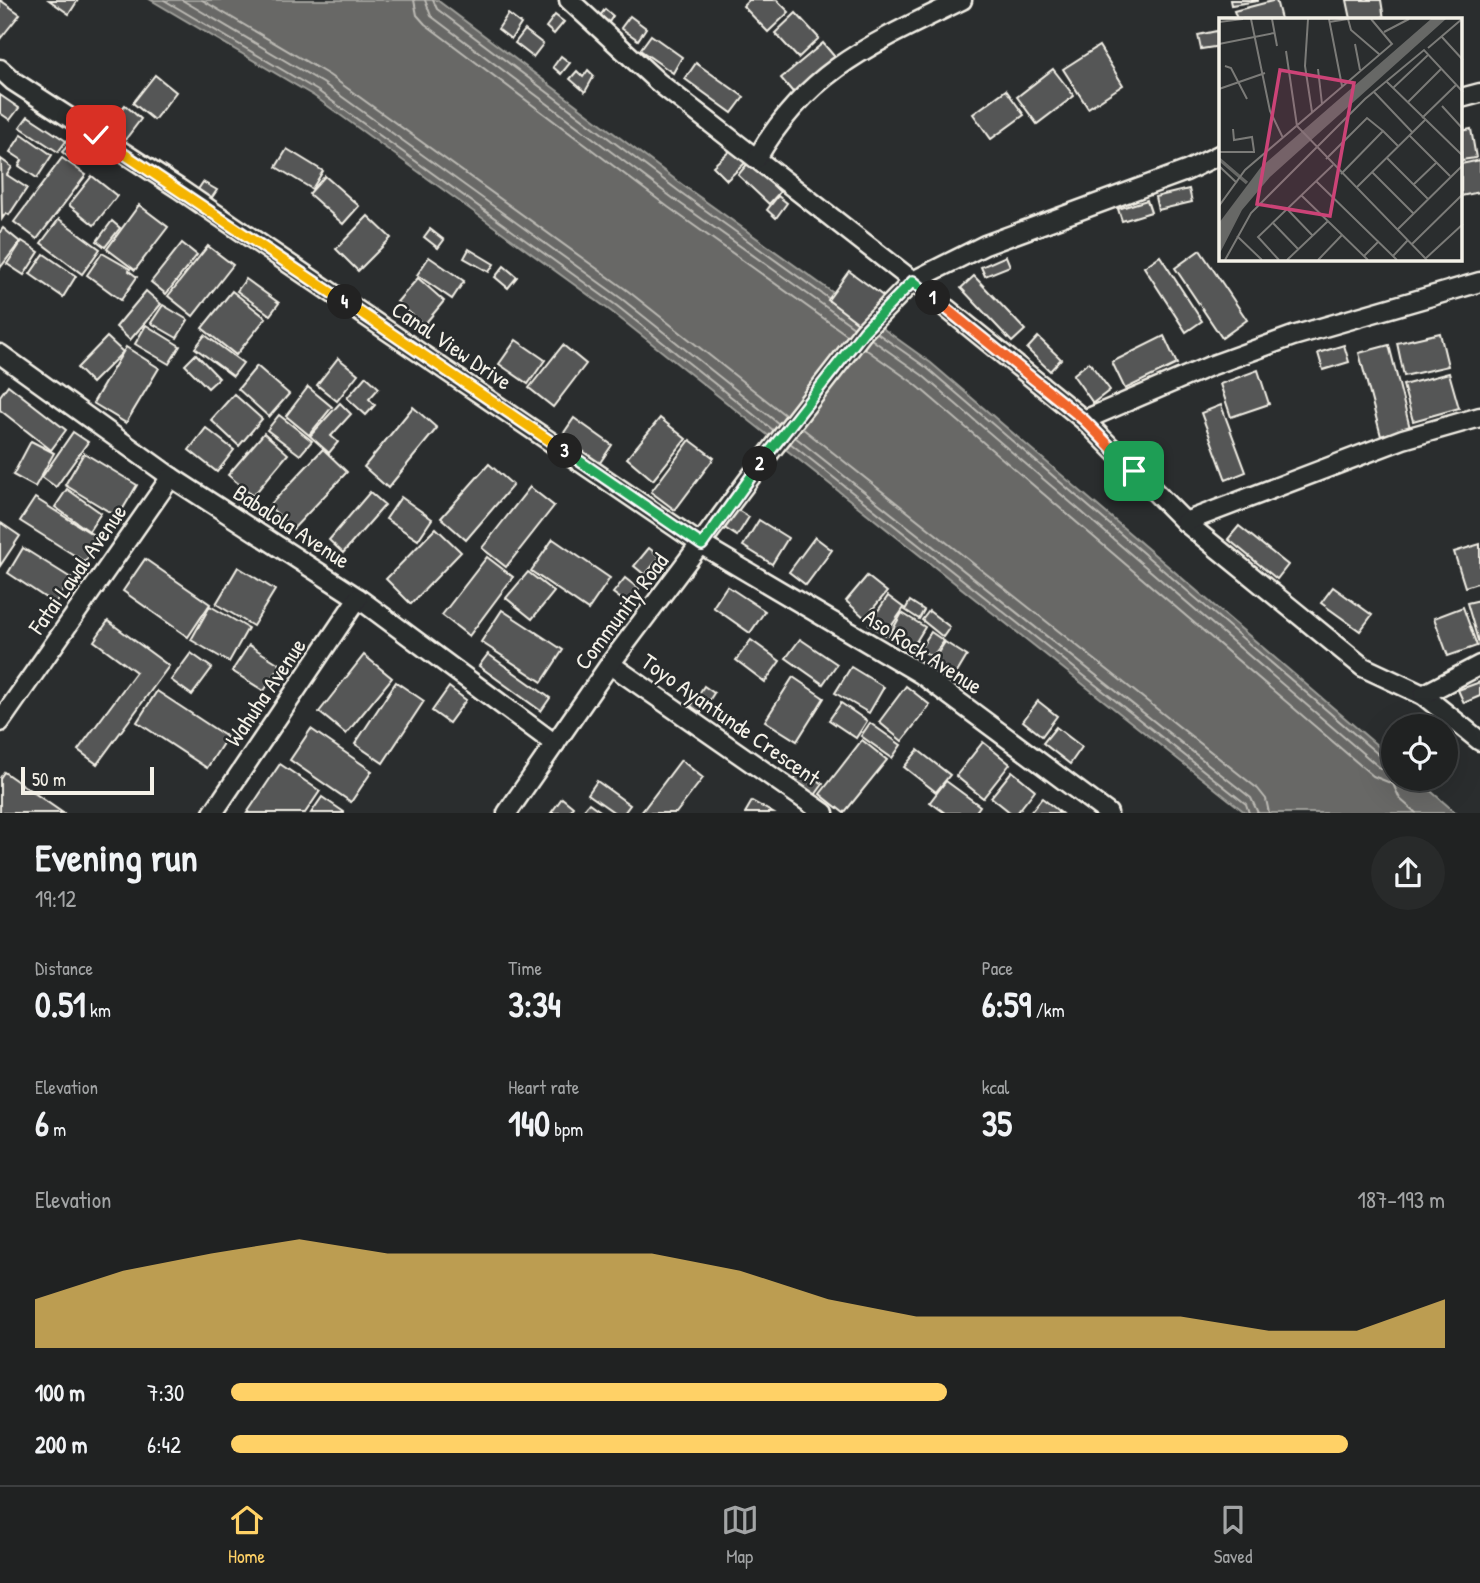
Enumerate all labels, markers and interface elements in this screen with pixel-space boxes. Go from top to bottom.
inset map [1219,18,1462,261]
pin [66,105,126,165]
icon: check [77,116,115,154]
pin: 1 [916,280,950,316]
pin: 4 [328,284,362,320]
text: 1 [929,284,936,310]
text: 4 [341,288,348,314]
street label: Canal View Drive [386,293,518,397]
pin: 3 [548,434,582,468]
text: 3 [560,437,569,463]
pin [1104,441,1164,501]
pin: 2 [742,447,778,482]
text: 2 [755,450,764,476]
icon: arrive [1115,452,1153,490]
street label: Babalola Avenue [228,477,356,575]
street label: Fatai Lawal Avenue [20,498,133,641]
street label: Community Road [567,546,675,676]
street label: Aso Rock Avenue [857,601,989,701]
street label: Wahuha Avenue [217,632,313,752]
street label: Toyo Ayantunde Crescent [635,646,827,793]
map controls [1381,714,1458,791]
button: locate [1381,714,1458,791]
scale bar [21,764,154,796]
text: 50 m [32,766,66,792]
text: Evening run [35,831,198,883]
button: share [1371,836,1445,910]
text: 19:12 [35,883,76,914]
text: Distance [35,955,93,981]
text: Time [508,955,542,981]
text: Pace [982,955,1013,981]
text: 0.51 [35,981,86,1028]
text: 3:34 [508,981,561,1028]
text: 6:59 [982,981,1031,1028]
text: km [86,997,111,1023]
text: /km [1031,997,1065,1023]
text: Elevation [35,1074,98,1100]
text: Heart rate [508,1074,579,1100]
text: kcal [982,1074,1009,1100]
text: 6 [35,1100,49,1147]
text: 140 [508,1100,550,1147]
text: 35 [982,1100,1012,1147]
text: m [49,1116,66,1142]
text: bpm [550,1116,583,1142]
text: Elevation [35,1184,111,1215]
text: 187–193 m [1358,1184,1445,1215]
text: 100 m [35,1377,85,1408]
text: 7:30 [147,1377,184,1408]
text: 200 m [35,1429,87,1460]
text: 6:42 [147,1429,181,1460]
tab: Home [228,1501,266,1569]
tab: Map [721,1501,759,1569]
tab: Saved [1214,1501,1252,1569]

